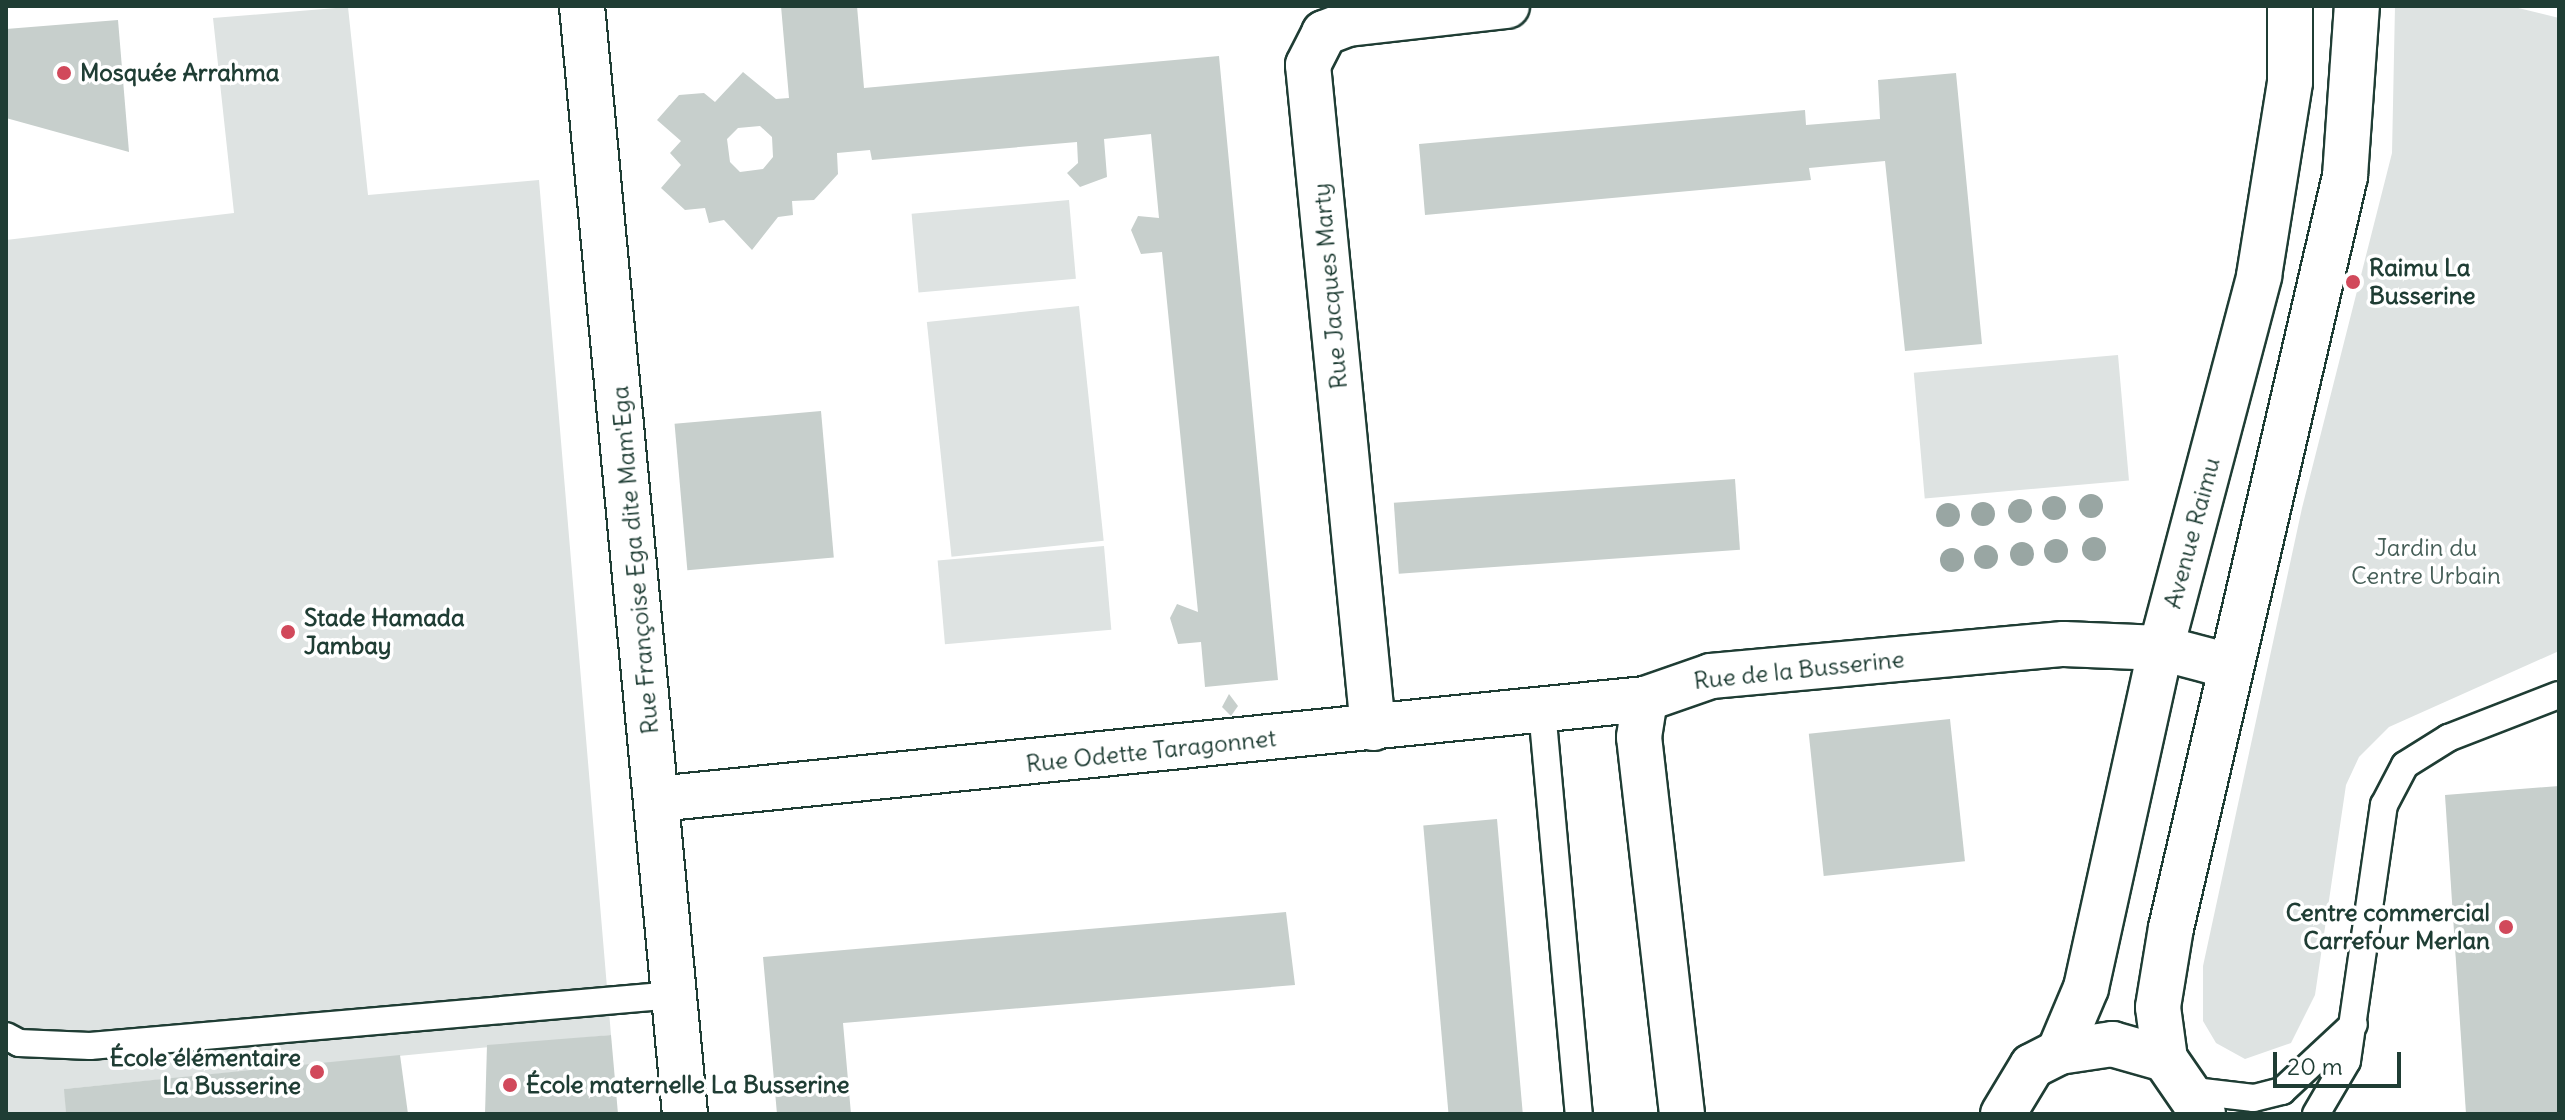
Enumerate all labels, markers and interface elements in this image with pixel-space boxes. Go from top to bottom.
place label: Mosquée Arrahma [80,59,279,87]
marker: Mosquée Arrahma [55,64,73,82]
street label: Rue Jacques Marty [1307,182,1353,390]
place label: Raimu La Busserine [2369,254,2476,310]
marker: Raimu La Busserine [2344,273,2362,291]
street label: Rue Françoise Ega dite Mam'Ega [605,385,665,735]
street label: Avenue Raimu [2158,454,2226,612]
park label: Jardin du Centre Urbain [2351,534,2501,590]
place label: Stade Hamada Jambay [304,604,465,660]
marker: Stade Hamada Jambay [279,623,297,641]
street label: Rue de la Busserine [1692,645,1906,695]
street label: Rue Odette Taragonnet [1025,724,1277,778]
place label: Centre commercial Carrefour Merlan [2286,899,2490,955]
marker: Centre commercial Carrefour Merlan [2497,918,2515,936]
scale bar [2277,1036,2405,1086]
place label: École élémentaire La Busserine [110,1044,301,1100]
text: 20 m [2287,1051,2343,1081]
marker: École élémentaire La Busserine [308,1063,326,1081]
place label: École maternelle La Busserine [526,1071,850,1099]
marker: École maternelle La Busserine [501,1076,519,1094]

